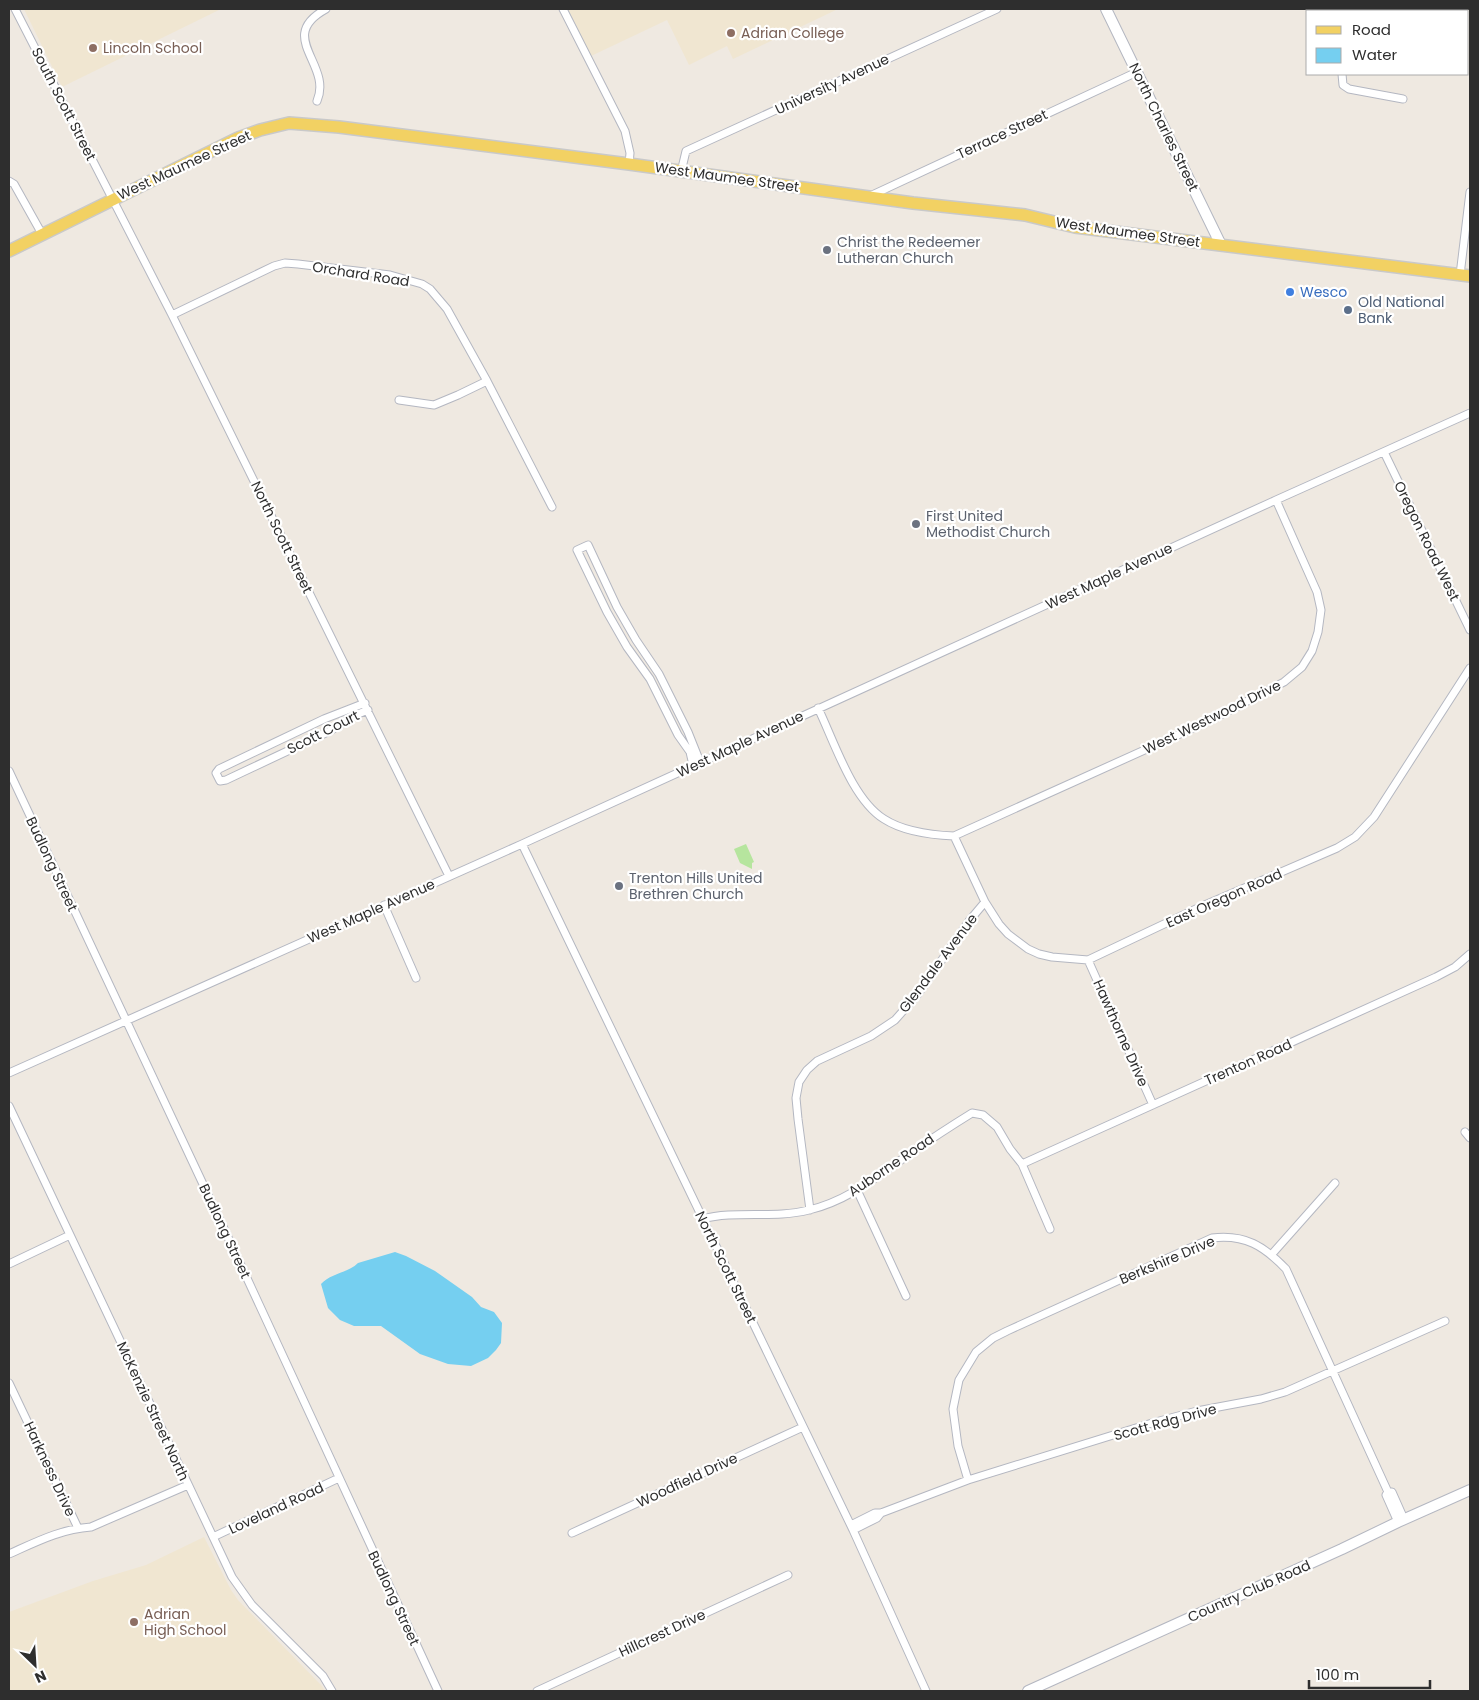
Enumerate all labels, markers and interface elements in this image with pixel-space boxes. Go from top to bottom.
legend [1306,10,1469,75]
text: Road [1352,19,1391,40]
place label: Adrian College [741,23,845,43]
marker: Adrian College [725,27,737,39]
place label: Lincoln School [103,38,202,58]
marker: Lincoln School [87,42,99,54]
street label: South Scott Street [27,44,101,164]
text: Water [1352,44,1398,65]
street label: University Avenue [772,49,893,119]
street label: North Charles Street [1124,60,1204,194]
street label: Terrace Street [953,104,1051,164]
street label: West Maumee Street [114,125,254,205]
street label: West Maumee Street [654,157,800,197]
street label: West Maumee Street [1055,212,1201,252]
place label: Christ the Redeemer Lutheran Church [837,232,980,268]
marker: Christ the Redeemer Lutheran Church [821,244,833,256]
street label: Orchard Road [311,256,411,292]
place label: Wesco [1300,282,1347,302]
marker: Wesco [1284,286,1296,298]
place label: Old National Bank [1358,292,1444,328]
marker: Old National Bank [1342,304,1354,316]
street label: North Scott Street [246,478,318,596]
street label: Oregon Road West [1389,478,1465,604]
place label: First United Methodist Church [926,506,1050,542]
marker: First United Methodist Church [910,518,922,530]
street label: West Maple Avenue [1042,538,1176,614]
street label: West Westwood Drive [1140,675,1284,759]
street label: Scott Court [283,705,363,759]
street label: West Maple Avenue [673,706,807,782]
street label: Budlong Street [21,813,83,915]
street label: East Oregon Road [1163,863,1285,933]
place label: Trenton Hills United Brethren Church [629,868,762,904]
street label: West Maple Avenue [304,874,438,948]
marker: Trenton Hills United Brethren Church [613,880,625,892]
street label: Glendale Avenue [894,909,982,1017]
street label: Hawthorne Drive [1088,976,1154,1090]
street label: Trenton Road [1201,1034,1295,1090]
street label: Auborne Road [844,1129,938,1201]
street label: Budlong Street [194,1180,256,1282]
street label: North Scott Street [690,1208,762,1326]
street label: Berkshire Drive [1116,1231,1218,1289]
street label: McKenzie Street North [112,1338,194,1484]
street label: Scott Rdg Drive [1111,1399,1219,1445]
street label: Harkness Drive [19,1418,81,1520]
street label: Woodfield Drive [633,1448,741,1512]
street label: Loveland Road [225,1477,327,1539]
street label: Budlong Street [363,1547,425,1649]
street label: Country Club Road [1184,1555,1314,1627]
place label: Adrian High School [144,1604,226,1640]
street label: Hillcrest Drive [615,1604,709,1662]
marker: Adrian High School [128,1616,140,1628]
north arrow [10,1640,60,1690]
scale bar [1309,1658,1430,1690]
text: 100 m [1316,1664,1359,1685]
text: N [31,1665,49,1688]

